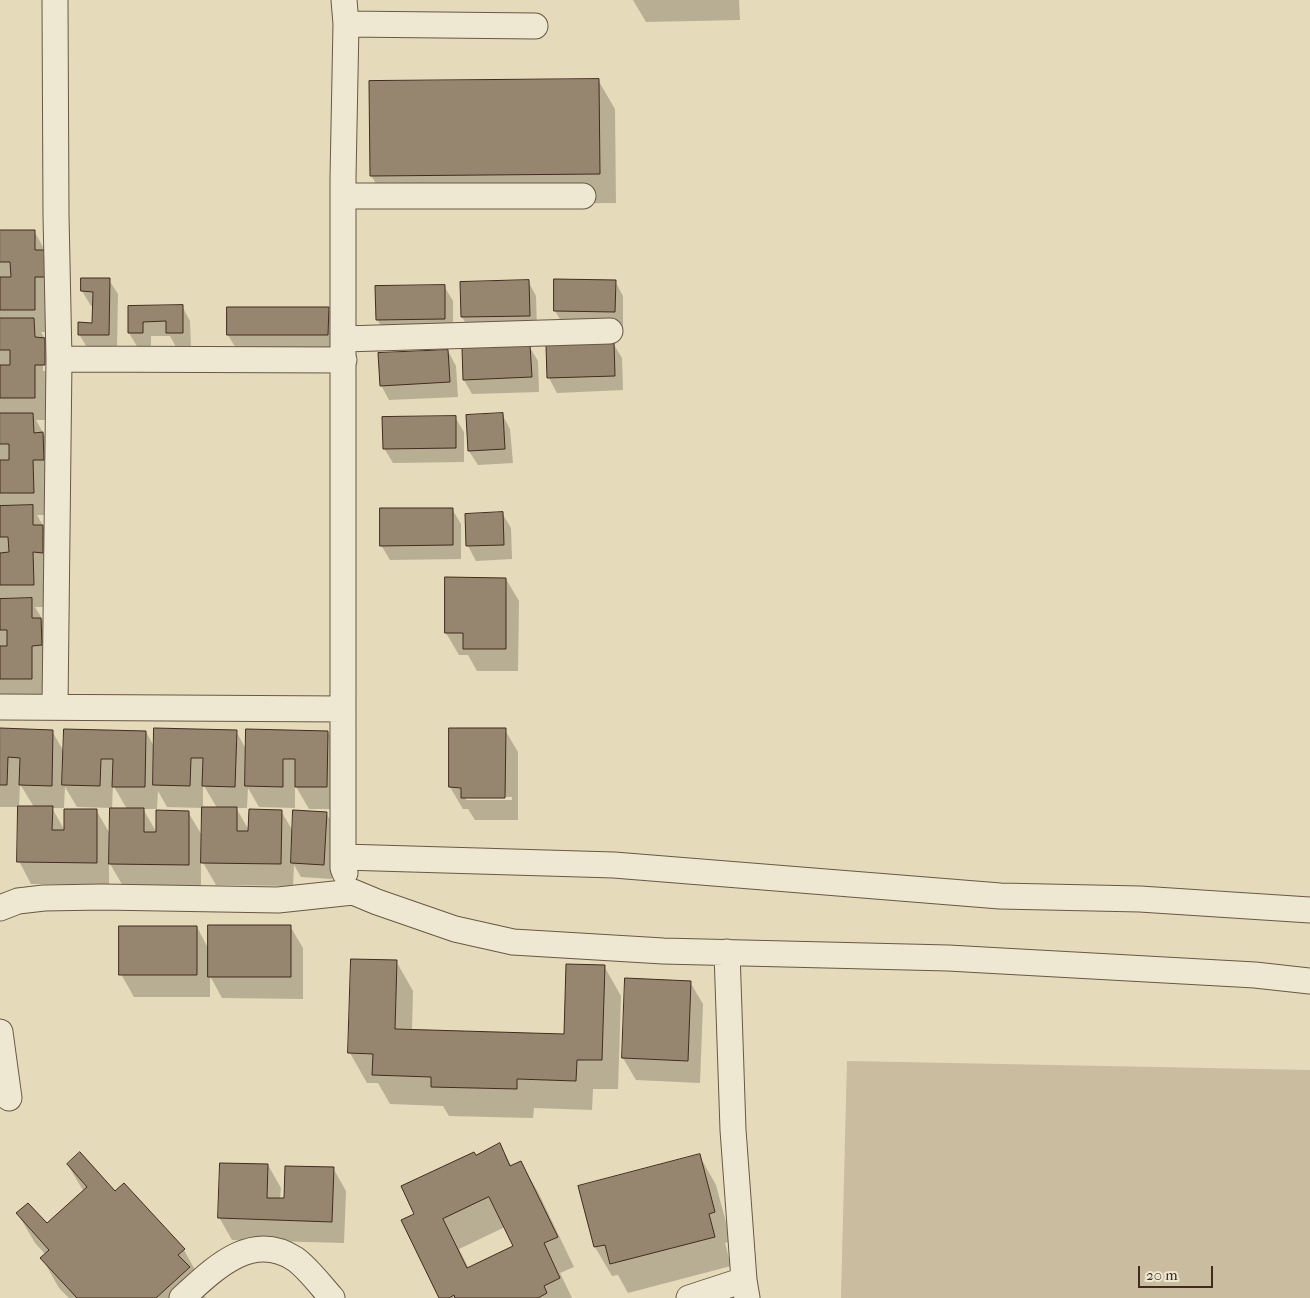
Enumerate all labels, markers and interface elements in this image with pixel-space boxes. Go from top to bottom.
scale bar [1140,1256,1215,1288]
text: 20 m [1146,1266,1178,1284]

